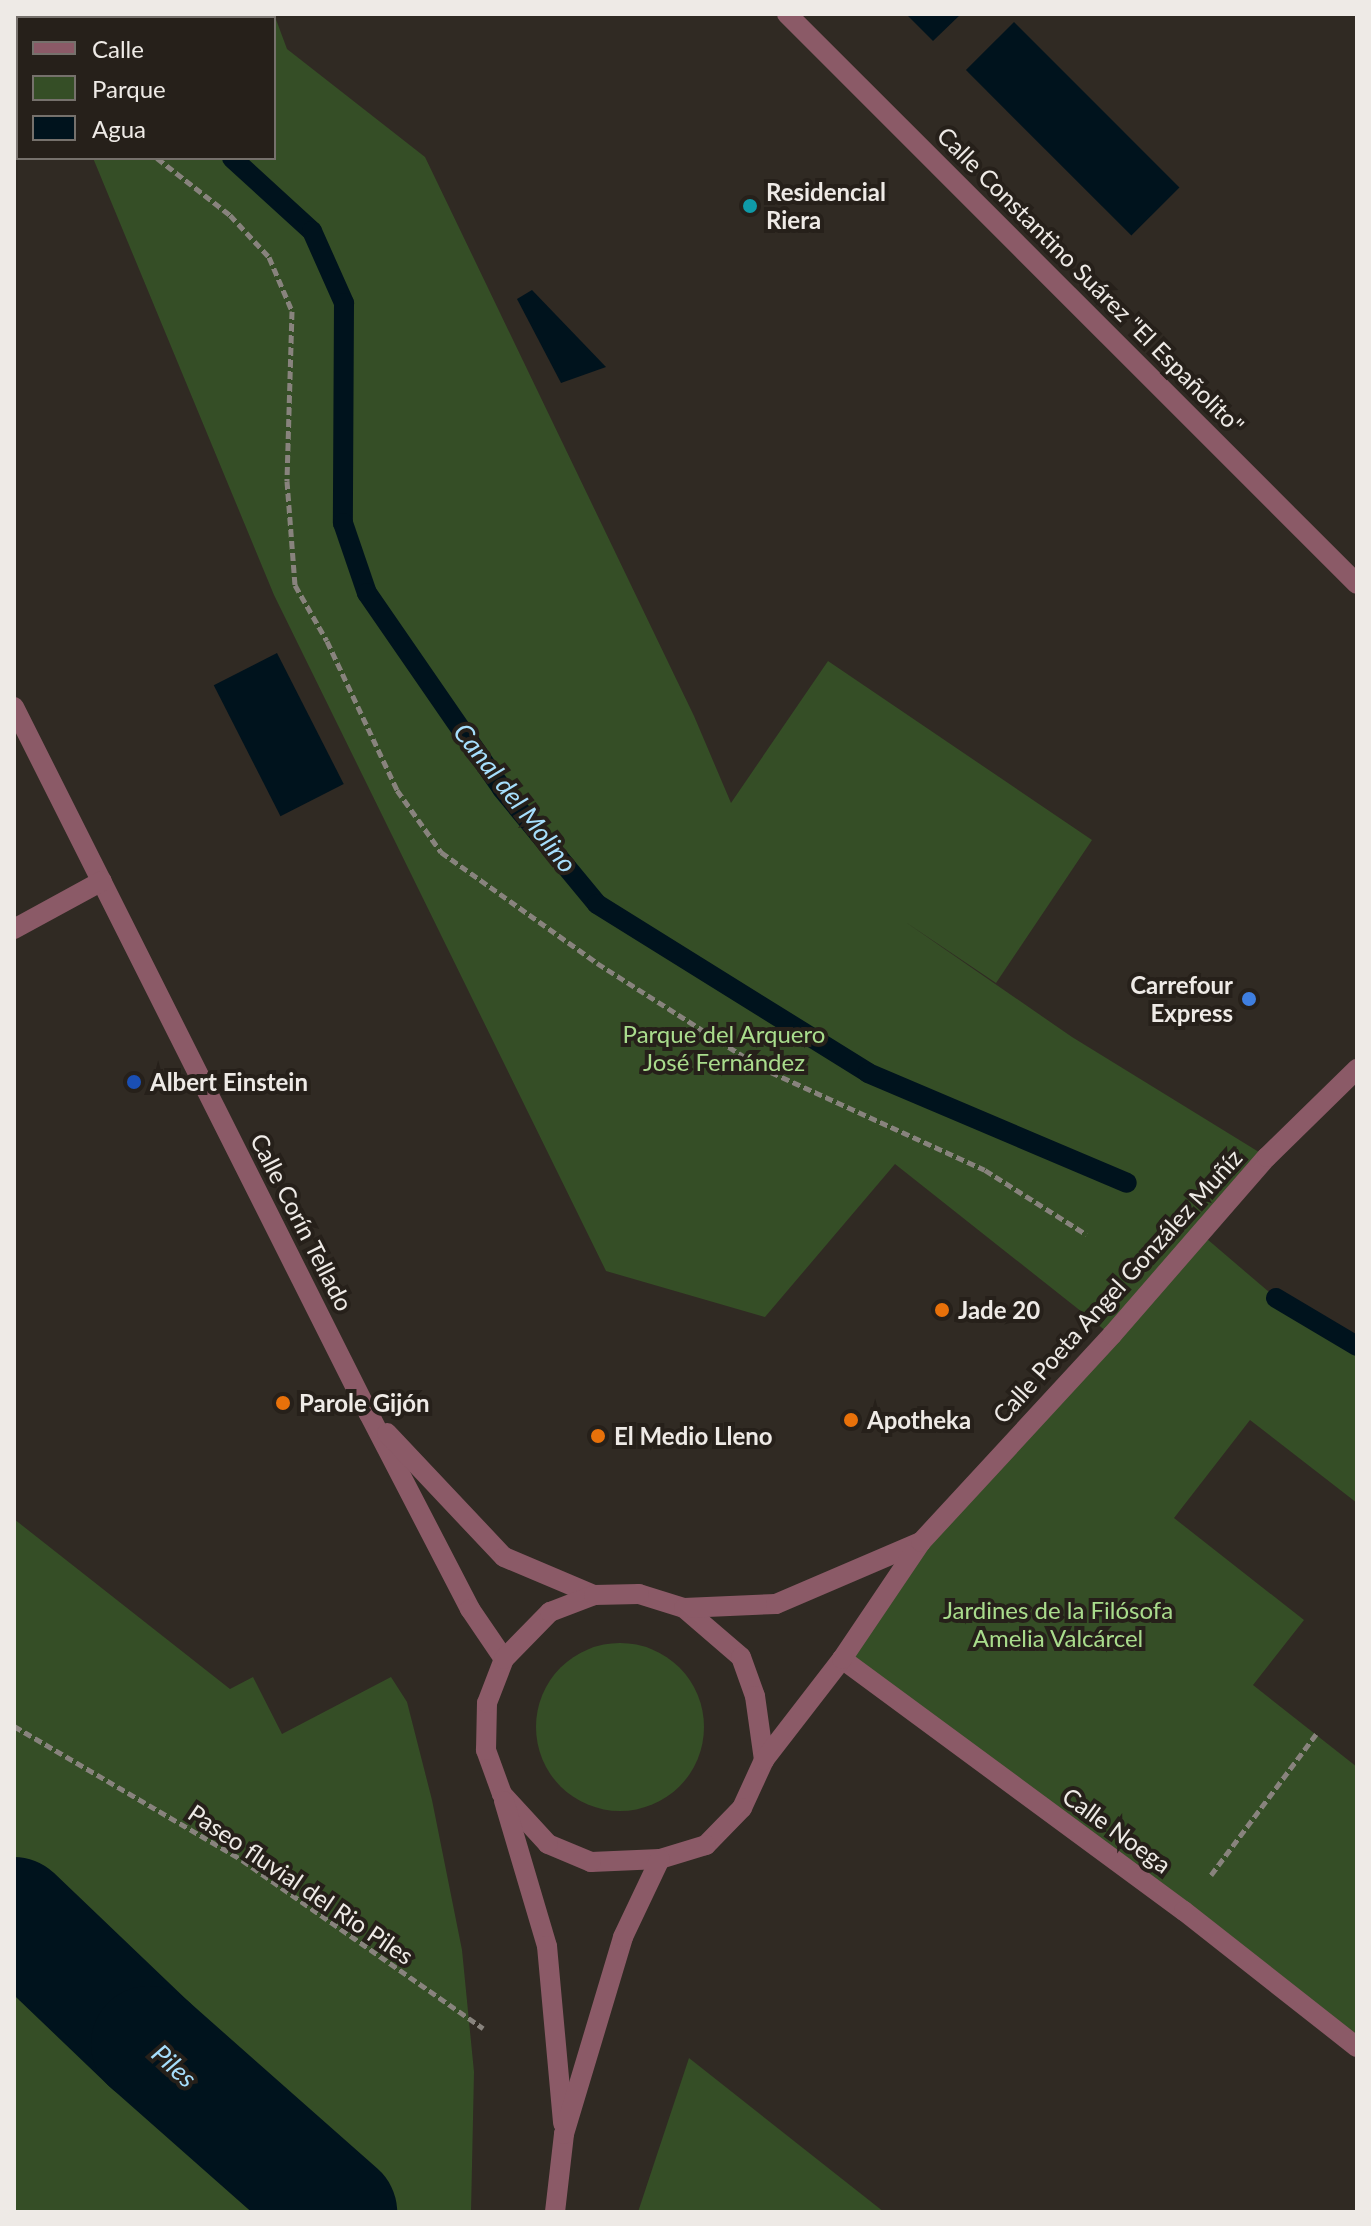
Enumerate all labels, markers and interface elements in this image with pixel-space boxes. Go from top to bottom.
legend [16,16,276,160]
text: Calle [92,34,144,63]
text: Parque [92,74,166,103]
text: Agua [92,114,146,143]
street label: Calle Constantino Suárez "El Españolito" [932,121,1250,439]
place label: Residencial Riera [766,178,886,234]
marker: Residencial Riera [741,197,759,215]
water label: Canal del Molino [447,717,583,879]
place label: Carrefour Express [1130,971,1233,1027]
marker: Carrefour Express [1240,990,1258,1008]
park label: Parque del Arquero José Fernández [622,1020,826,1076]
place label: Albert Einstein [150,1068,308,1096]
marker: Albert Einstein [125,1073,143,1091]
street label: Calle Corín Tellado [245,1128,359,1316]
street label: Calle Poeta Angel González Muñíz [986,1143,1248,1429]
place label: Jade 20 [958,1296,1040,1324]
marker: Jade 20 [933,1301,951,1319]
place label: Parole Gijón [299,1389,430,1417]
marker: Parole Gijón [274,1394,292,1412]
place label: Apotheka [867,1406,971,1434]
marker: Apotheka [842,1411,860,1429]
place label: El Medio Lleno [614,1422,773,1450]
marker: El Medio Lleno [589,1427,607,1445]
park label: Jardines de la Filósofa Amelia Valcárcel [943,1596,1173,1652]
street label: Calle Noega [1057,1781,1177,1879]
street label: Paseo fluvial del Rio Piles [183,1798,419,1970]
water label: Piles [145,2038,203,2094]

